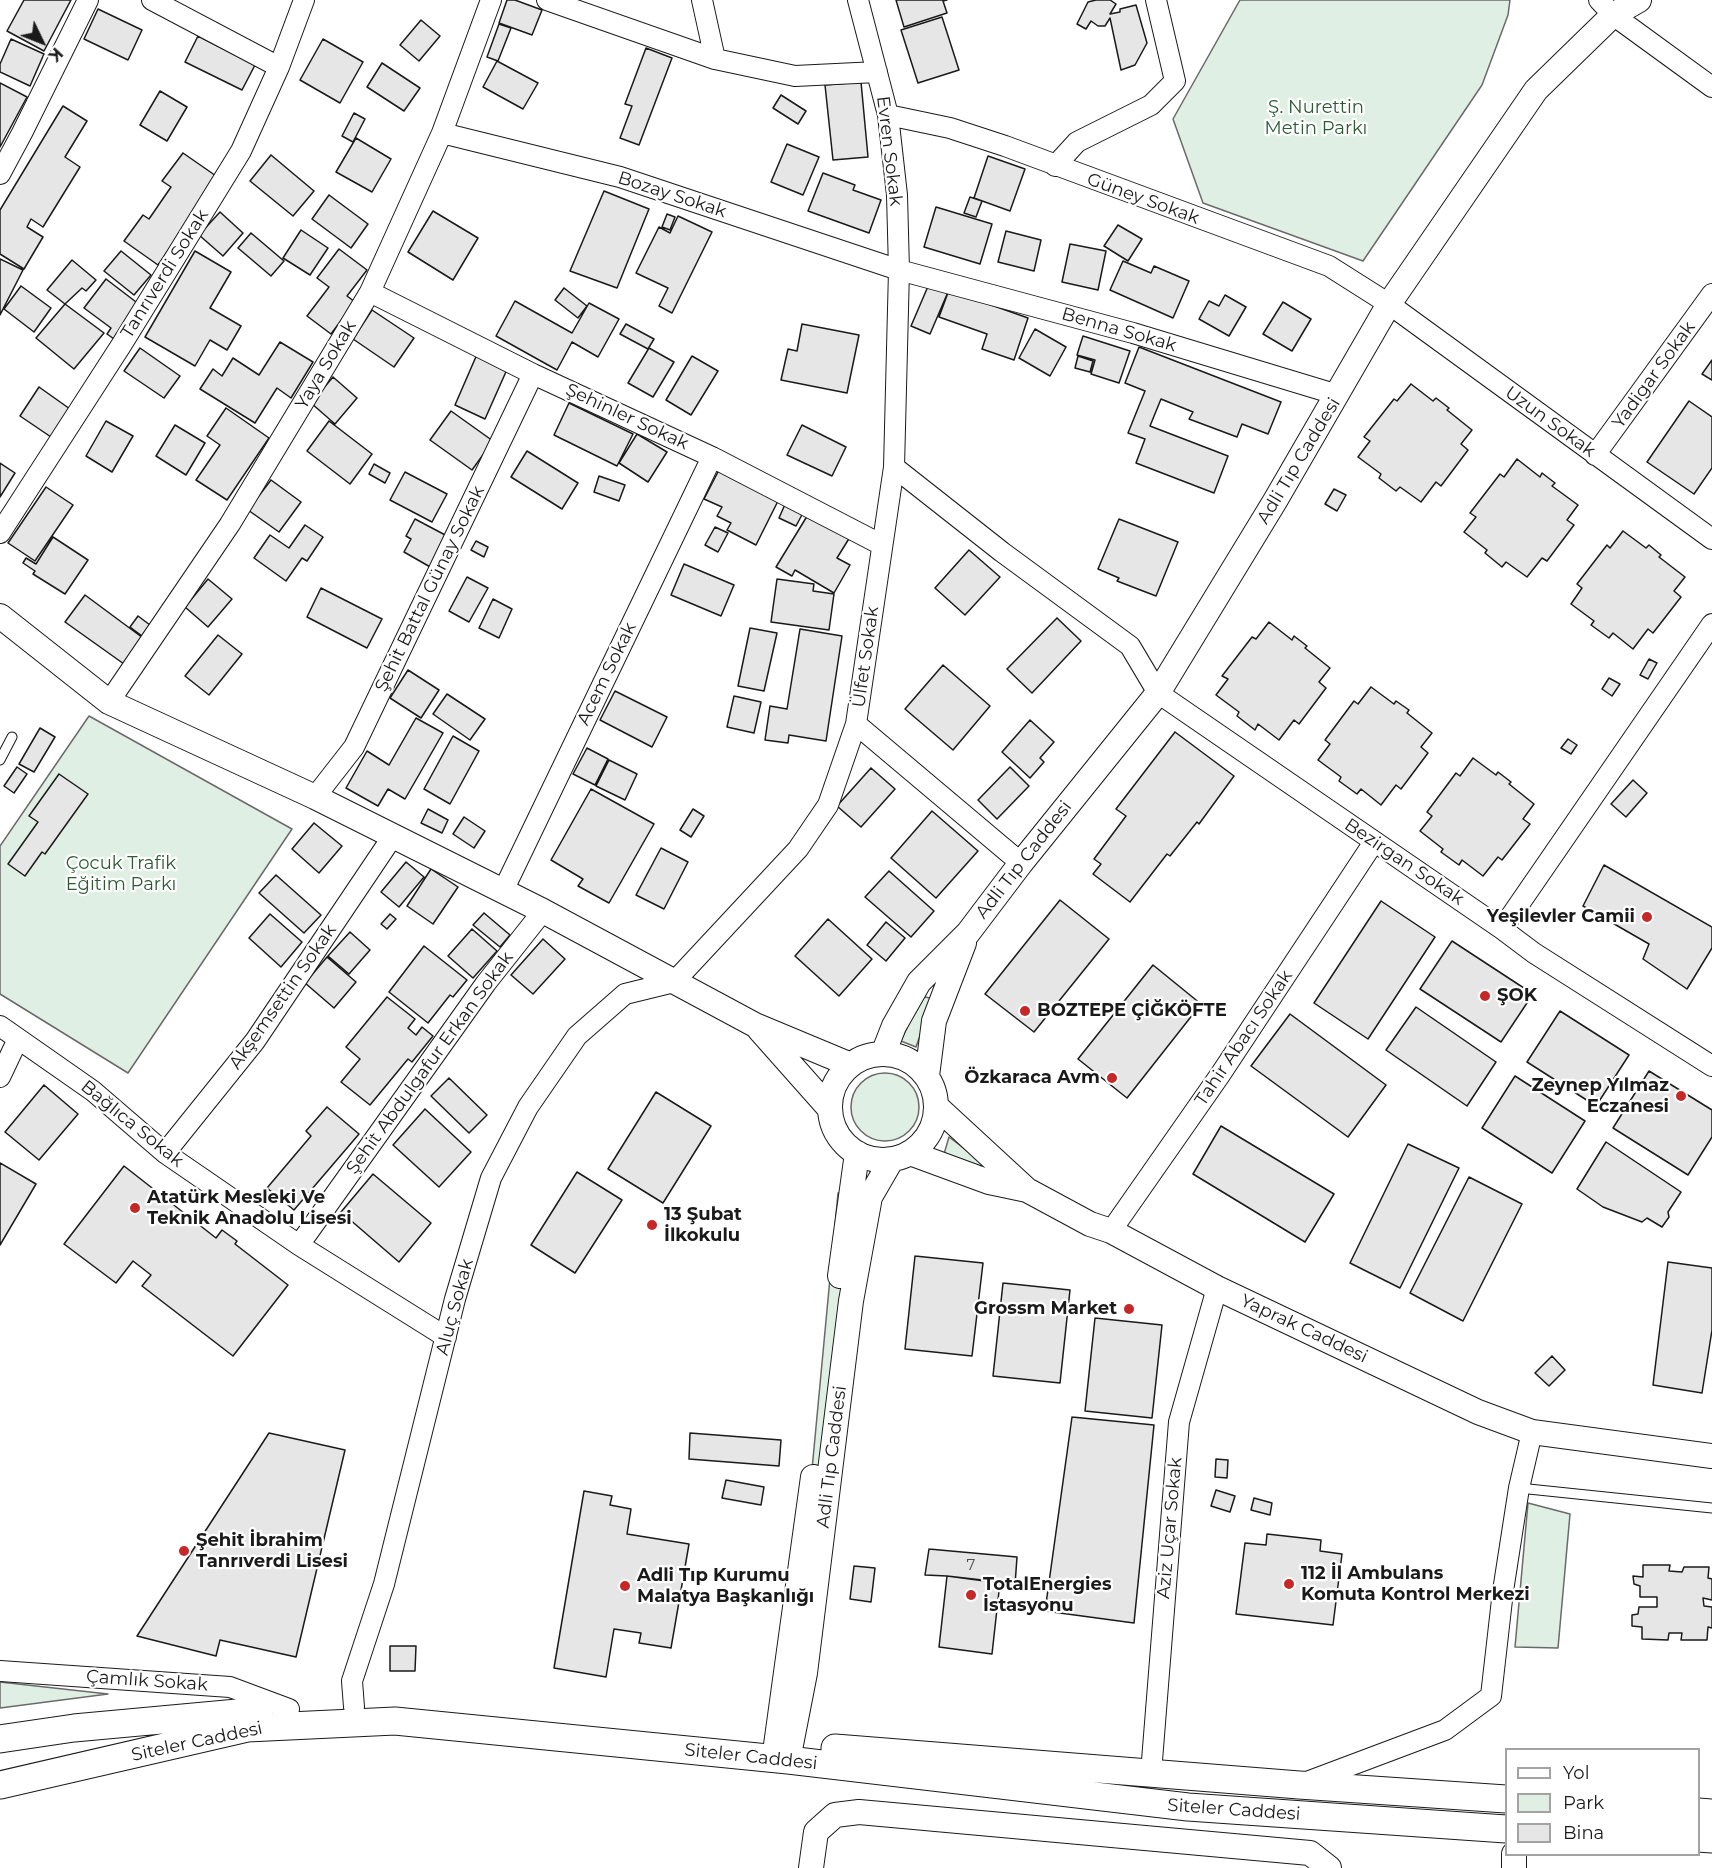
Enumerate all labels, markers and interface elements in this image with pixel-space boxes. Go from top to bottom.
north arrow [12,12,72,72]
text: K [45,44,67,65]
street label: Evren Sokak [872,95,906,207]
park label: Ş. Nurettin Metin Parkı [1265,97,1367,140]
street label: Bozay Sokak [615,167,729,223]
street label: Güney Sokak [1084,169,1202,229]
street label: Tanrıverdi Sokak [117,206,213,342]
street label: Benna Sokak [1059,303,1179,357]
street label: Yaya Sokak [291,317,361,413]
street label: Yadigar Sokak [1608,317,1700,433]
street label: Şehinler Sokak [562,379,692,455]
street label: Uzun Sokak [1500,382,1600,462]
street label: Adli Tıp Caddesi [1253,394,1345,528]
street label: Şehit Battal Günay Sokak [371,483,489,695]
street label: Ülfet Sokak [848,605,884,709]
street label: Acem Sokak [573,619,641,729]
street label: Adli Tıp Caddesi [971,797,1077,923]
street label: Bezirgan Sokak [1340,814,1468,910]
park label: Çocuk Trafik Eğitim Parkı [66,853,176,896]
place label: Yeşilevler Camii [1487,906,1635,928]
marker: Yeşilevler Camii [1640,910,1654,924]
street label: Akşemsettin Sokak [225,920,341,1074]
street label: Şehit Abdulgafur Erkan Sokak [342,948,518,1178]
street label: Tahir Abacı Sokak [1191,966,1297,1110]
place label: ŞOK [1497,985,1537,1007]
marker: ŞOK [1478,989,1492,1003]
place label: BOZTEPE ÇİĞKÖFTE [1037,1000,1227,1022]
marker: BOZTEPE ÇİĞKÖFTE [1018,1004,1032,1018]
place label: Özkaraca Avm [964,1067,1100,1089]
marker: Özkaraca Avm [1105,1071,1119,1085]
place label: Zeynep Yılmaz Eczanesi [1531,1075,1669,1118]
street label: Bağlıca Sokak [76,1076,188,1172]
marker: Zeynep Yılmaz Eczanesi [1674,1089,1688,1103]
place label: Atatürk Mesleki Ve Teknik Anadolu Lisesi [147,1187,352,1230]
marker: Atatürk Mesleki Ve Teknik Anadolu Lisesi [128,1201,142,1215]
place label: 13 Şubat İlkokulu [664,1204,742,1246]
marker: 13 Şubat İlkokulu [645,1218,659,1232]
street label: Aluç Sokak [432,1256,478,1358]
street label: Yaprak Caddesi [1237,1290,1371,1368]
place label: Grossm Market [974,1298,1117,1320]
marker: Grossm Market [1122,1302,1136,1316]
street label: Adli Tıp Caddesi [813,1385,851,1529]
street label: Aziz Uçar Sokak [1153,1456,1187,1600]
place label: Şehit İbrahim Tanrıverdi Lisesi [196,1530,348,1572]
marker: Şehit İbrahim Tanrıverdi Lisesi [177,1544,191,1558]
house number: 7 [967,1557,975,1575]
place label: 112 İl Ambulans Komuta Kontrol Merkezi [1301,1563,1530,1606]
place label: Adli Tıp Kurumu Malatya Başkanlığı [637,1565,814,1608]
place label: TotalEnergies İstasyonu [983,1574,1111,1616]
marker: 112 İl Ambulans Komuta Kontrol Merkezi [1282,1577,1296,1591]
marker: Adli Tıp Kurumu Malatya Başkanlığı [618,1579,632,1593]
marker: TotalEnergies İstasyonu [964,1588,978,1602]
street label: Çamlık Sokak [85,1666,209,1696]
street label: Siteler Caddesi [130,1718,264,1766]
street label: Siteler Caddesi [684,1739,818,1775]
legend [1505,1748,1700,1856]
text: Yol [1563,1762,1589,1784]
text: Park [1563,1792,1604,1814]
street label: Siteler Caddesi [1167,1795,1301,1825]
text: Bina [1563,1822,1604,1844]

